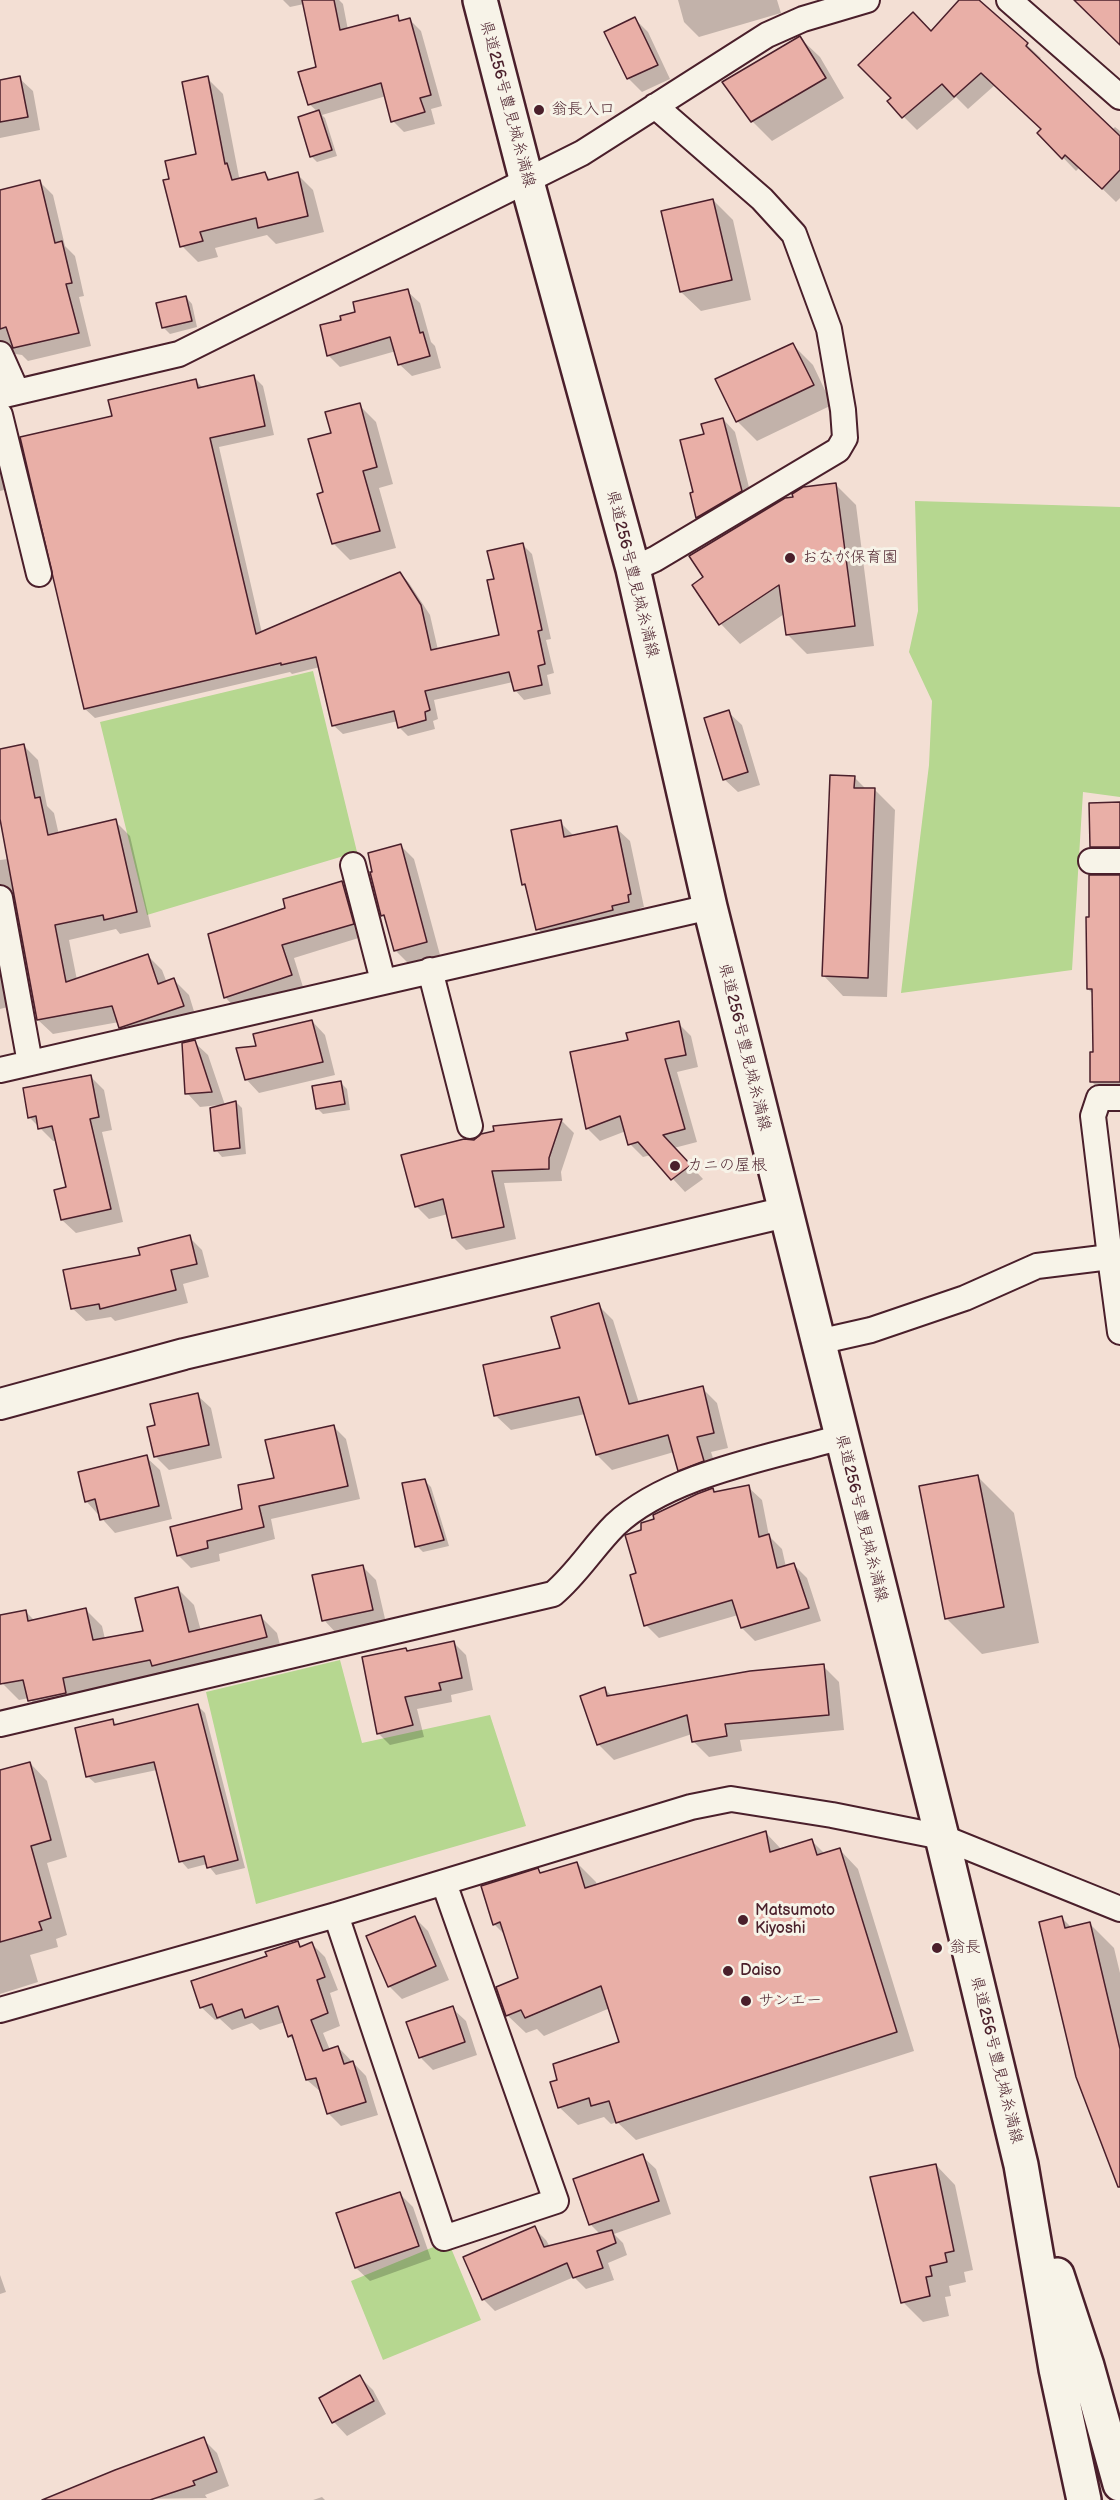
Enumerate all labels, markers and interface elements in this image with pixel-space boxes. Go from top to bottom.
street label: 県道256号豊見城糸満線 [475,18,539,190]
place label: 翁長入口 [551,100,615,120]
marker: 翁長入口 [532,103,546,117]
street label: 県道256号豊見城糸満線 [602,488,662,660]
place label: おなが保育園 [802,548,898,568]
marker: おなが保育園 [783,551,797,565]
street label: 県道256号豊見城糸満線 [714,961,774,1133]
place label: カニの屋根 [687,1156,767,1176]
marker: カニの屋根 [668,1159,682,1173]
street label: 県道256号豊見城糸満線 [831,1432,891,1604]
place label: Matsumoto Kiyoshi [755,1901,835,1939]
marker: Matsumoto Kiyoshi [736,1913,750,1927]
place label: 翁長 [949,1938,981,1958]
marker: 翁長 [930,1941,944,1955]
place label: Daiso [740,1961,781,1981]
marker: Daiso [721,1964,735,1978]
street label: 県道256号豊見城糸満線 [966,1974,1026,2146]
place label: サンエー [758,1991,822,2011]
marker: サンエー [739,1994,753,2008]

